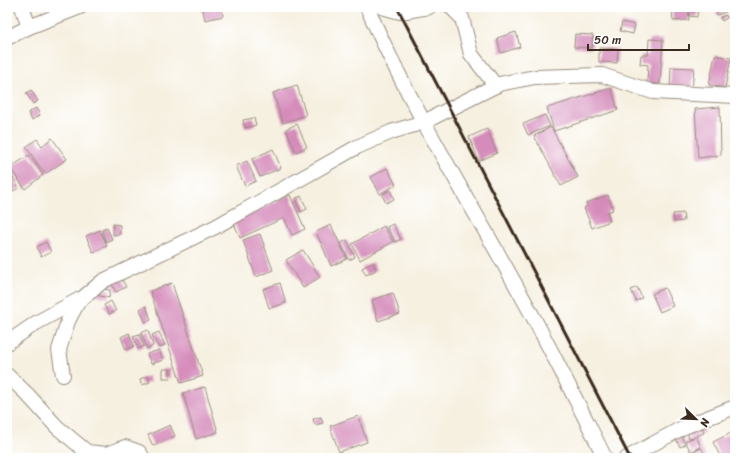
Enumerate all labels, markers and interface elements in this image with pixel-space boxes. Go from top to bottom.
scale bar [588,26,689,52]
text: 50 m [594,29,621,51]
north arrow [676,399,716,439]
text: N [694,415,715,430]

